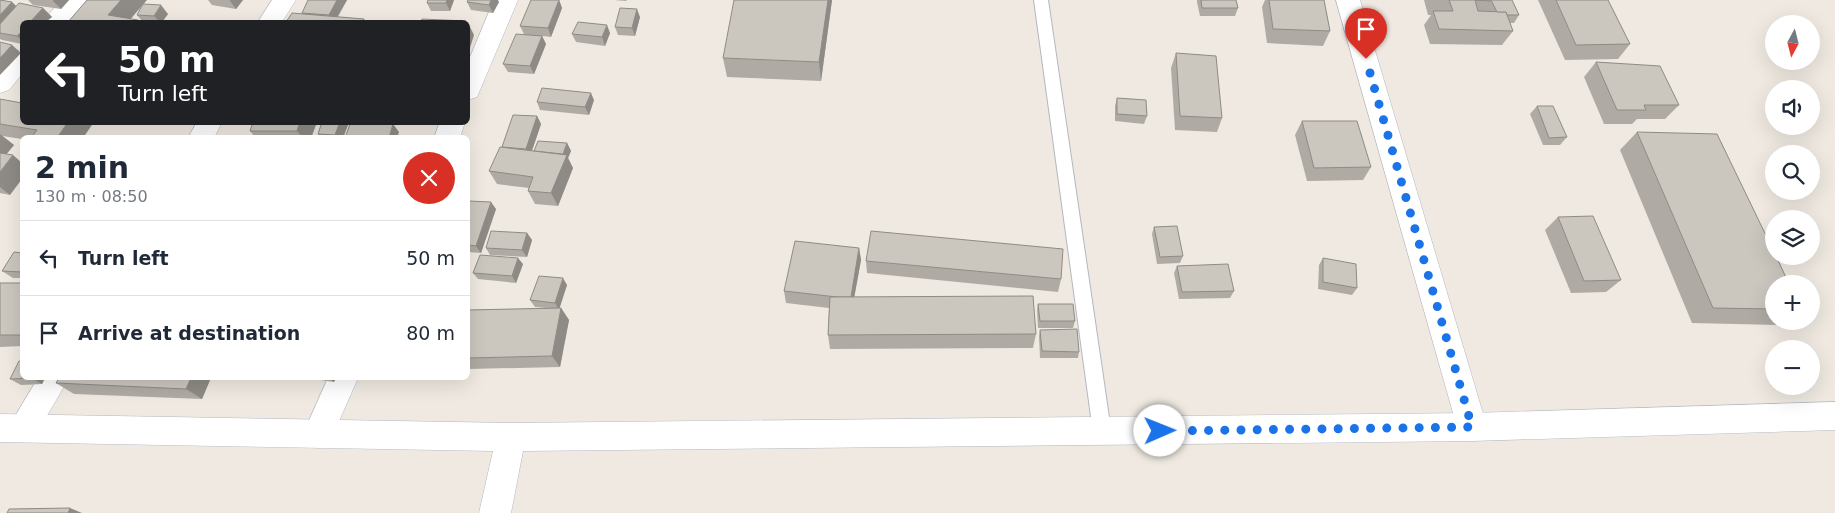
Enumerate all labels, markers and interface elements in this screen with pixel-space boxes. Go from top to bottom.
pin [1345,8,1387,59]
icon: arrive [1352,15,1380,43]
north arrow [1765,15,1820,70]
map controls [1765,15,1820,395]
icon: left [35,40,100,105]
text: 50 m [118,40,215,80]
button: sound [1765,80,1820,135]
text: Turn left [118,81,207,106]
button: search [1765,145,1820,200]
text: 2 min [35,150,129,185]
button: close [403,152,455,204]
text: 130 m · 08:50 [35,187,148,206]
button: layers [1765,210,1820,265]
icon: left [35,244,63,272]
text: Turn left [78,247,169,269]
text: 50 m [406,247,455,269]
button: + [1765,275,1820,330]
icon: arrive [35,319,63,347]
text: Arrive at destination [78,322,300,344]
text: 80 m [406,322,455,344]
button: − [1765,340,1820,395]
position arrow [1133,404,1185,456]

